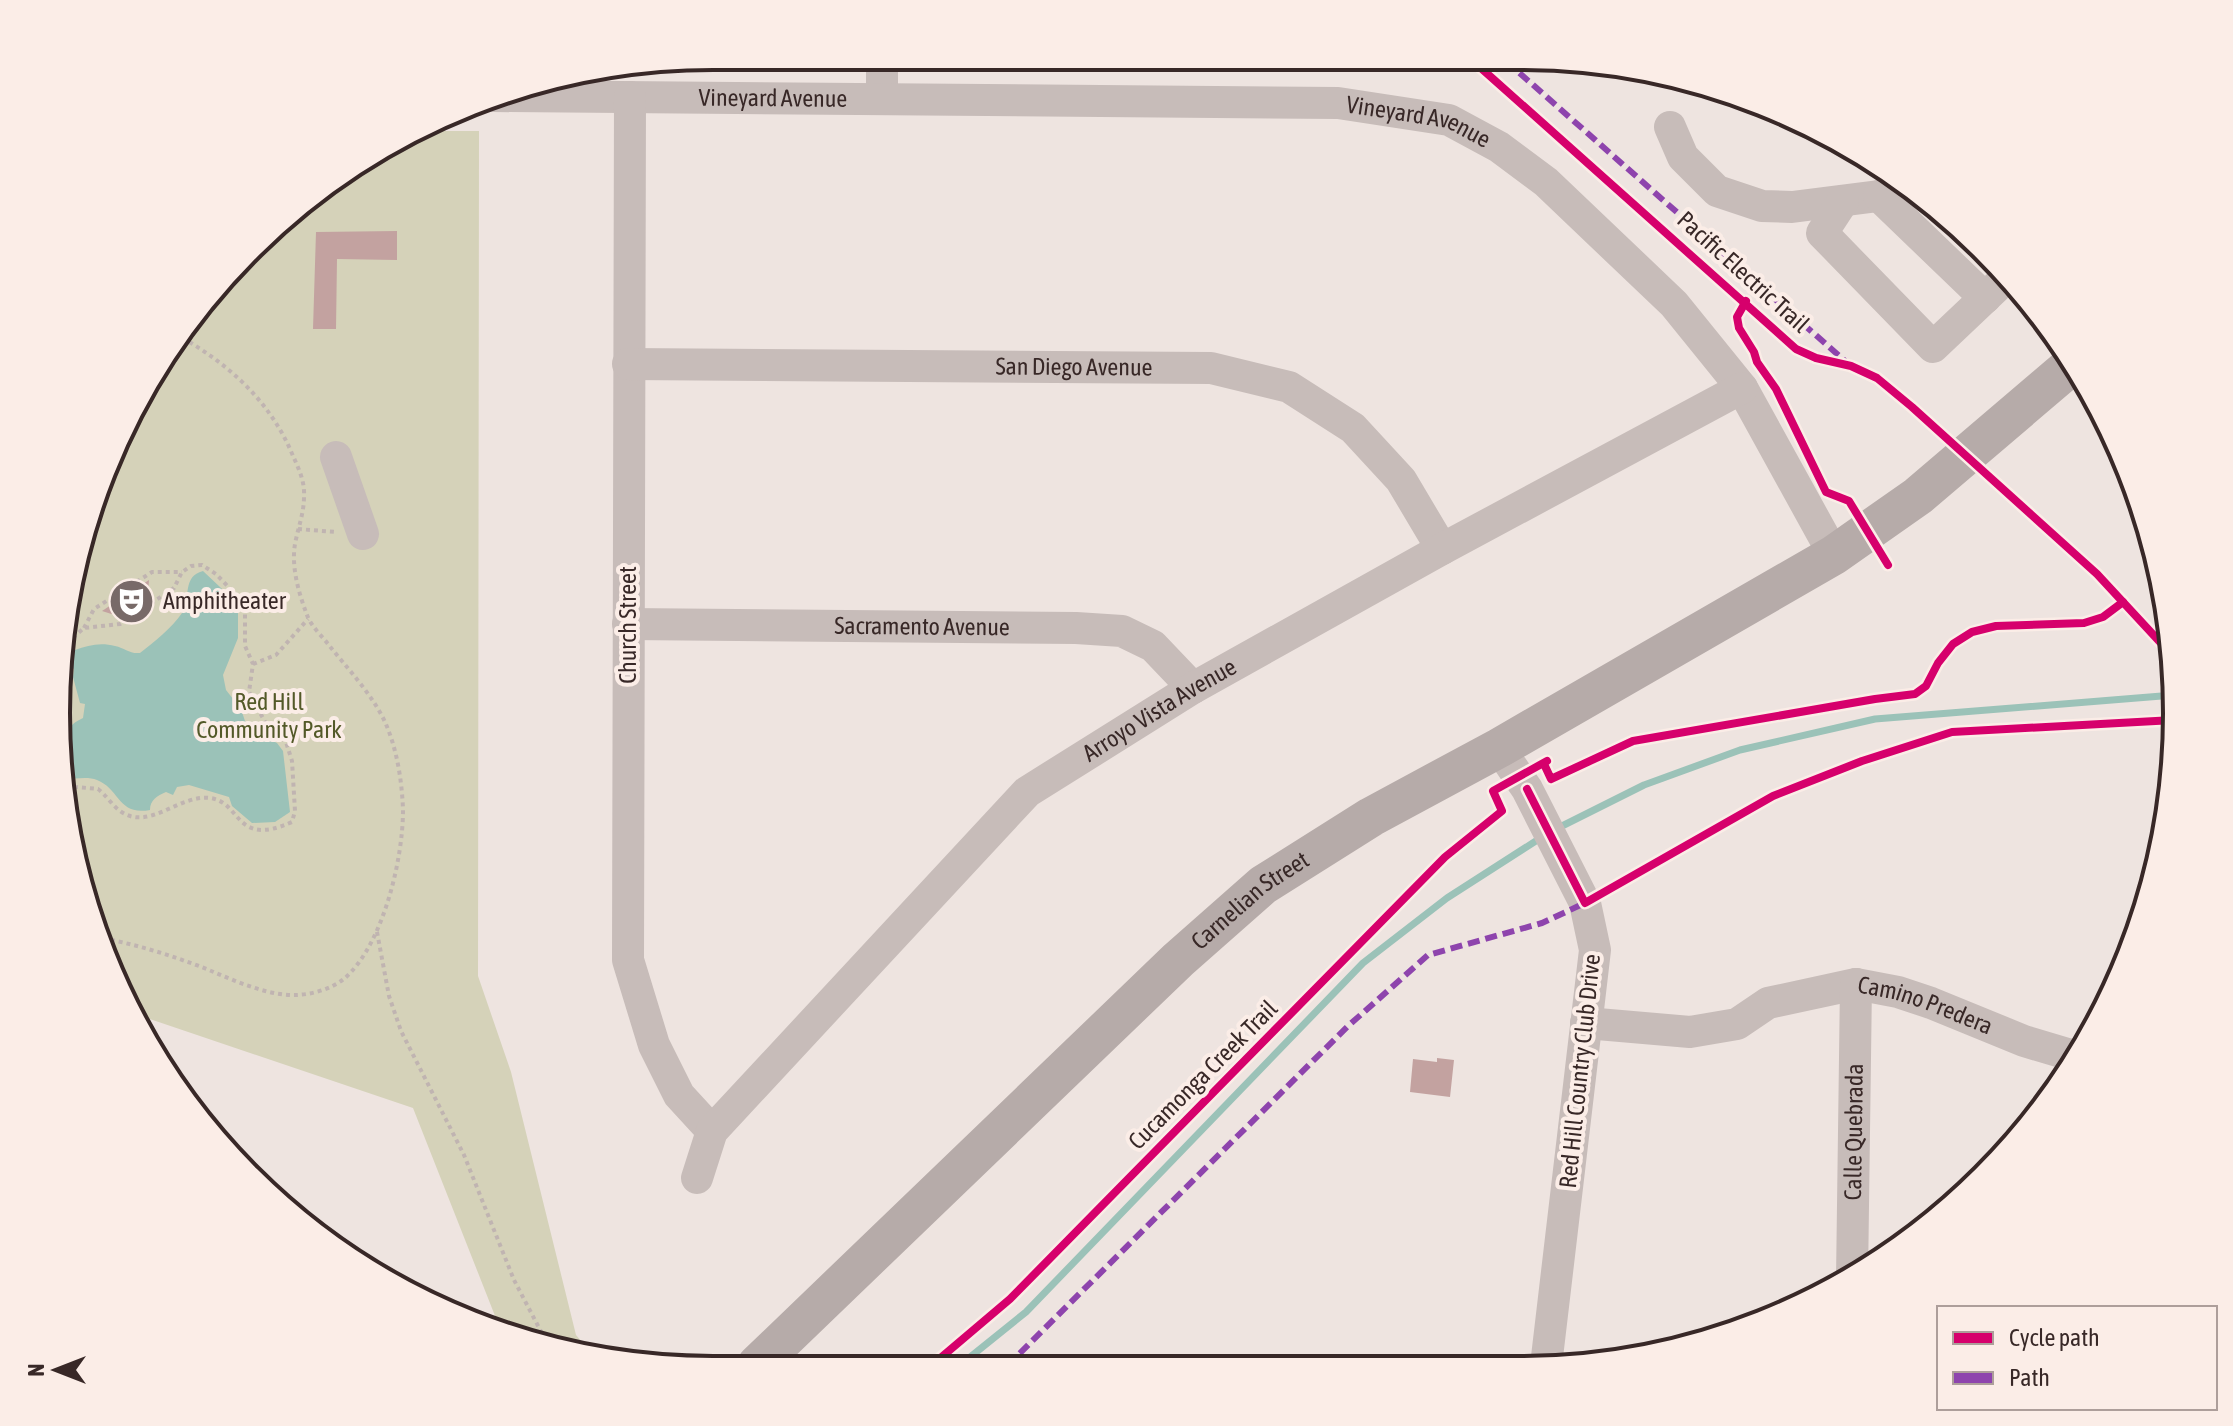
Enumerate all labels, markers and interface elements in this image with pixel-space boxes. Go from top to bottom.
street label: Vineyard Avenue [699,84,847,112]
street label: Vineyard Avenue [1345,90,1495,153]
street label: Pacific Electric Trail [1672,206,1815,338]
street label: San Diego Avenue [995,353,1153,381]
street label: Church Street [614,566,641,684]
theatre icon: Amphitheater [108,577,156,625]
place label: Amphitheater [163,587,287,614]
street label: Sacramento Avenue [834,612,1010,640]
street label: Arroyo Vista Avenue [1078,653,1241,767]
park label: Red Hill Community Park [196,688,342,743]
street label: Carnelian Street [1186,846,1314,955]
street label: Red Hill Country Club Drive [1554,952,1605,1189]
street label: Camino Predera [1856,971,1997,1040]
street label: Cucamonga Creek Trail [1123,994,1283,1155]
street label: Calle Quebrada [1839,1063,1868,1201]
legend [1937,1306,2217,1410]
text: Cycle path [2009,1324,2100,1351]
north arrow [16,1330,96,1410]
text: N [23,1364,49,1376]
text: Path [2009,1364,2050,1391]

